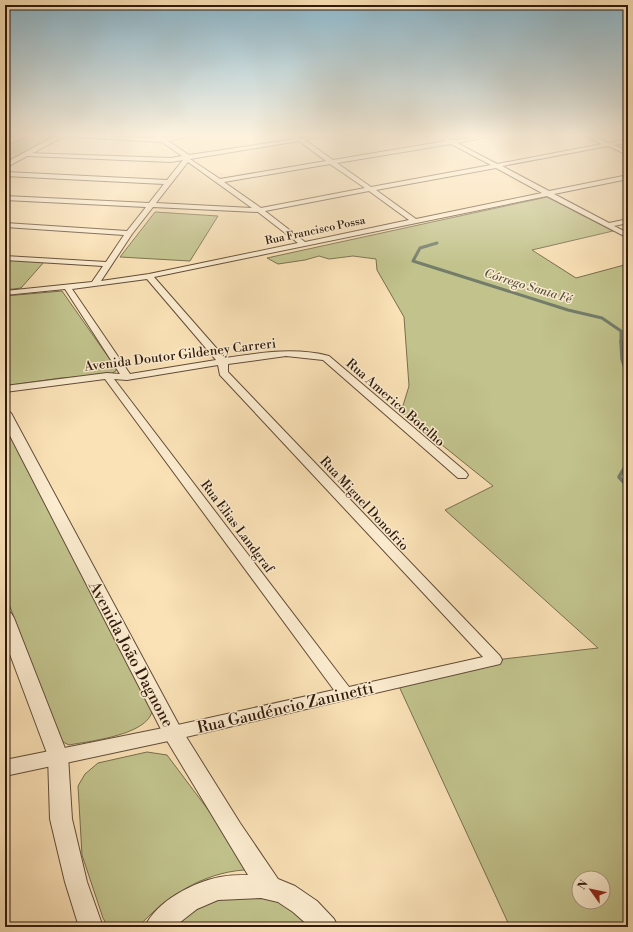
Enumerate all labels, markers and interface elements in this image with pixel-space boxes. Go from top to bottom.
street label: Rua Francisco Possa [264,213,367,248]
water label: Córrego Santa Fé [482,266,575,307]
street label: Avenida Doutor Gildeney Carreri [82,335,277,375]
street label: Rua Americo Botelho [343,356,448,450]
street label: Rua Miguel Donofrio [316,453,412,554]
street label: Rua Elias Landgraf [197,477,278,577]
street label: Avenida João Dagnone [84,577,178,731]
street label: Rua Gaudéncio Zaninetti [195,678,375,738]
north arrow [571,870,611,910]
text: N [575,877,592,893]

